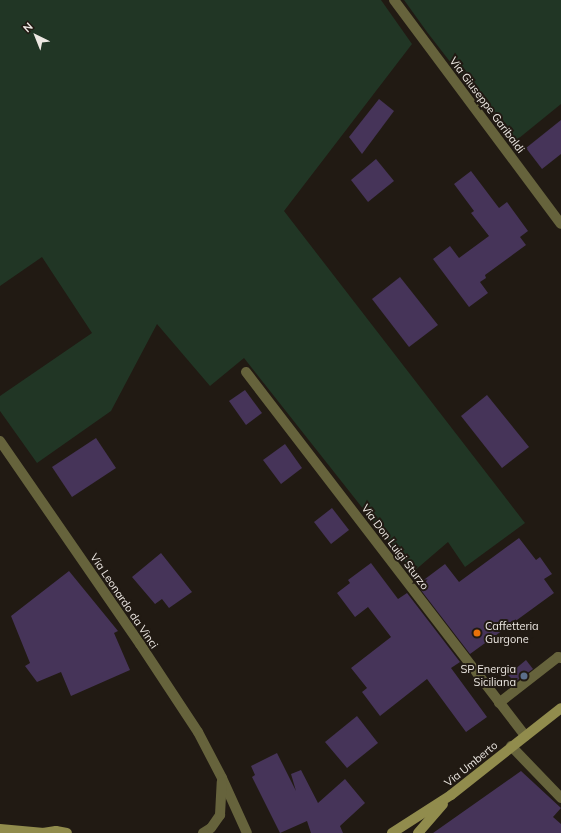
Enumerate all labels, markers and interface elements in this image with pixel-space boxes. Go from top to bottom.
north arrow [16,16,56,56]
text: N [20,19,36,35]
street label: Via Giuseppe Garibaldi [447,54,527,156]
street label: Via Don Luigi Sturzo [359,502,431,592]
street label: Via Leonardo da Vinci [87,551,161,651]
place label: Caffetteria Gurgone [485,620,539,646]
marker: Caffetteria Gurgone [472,628,482,638]
place label: SP Energia Siciliana [460,663,516,689]
marker: SP Energia Siciliana [519,671,529,681]
street label: Via Umberto [442,739,500,789]

